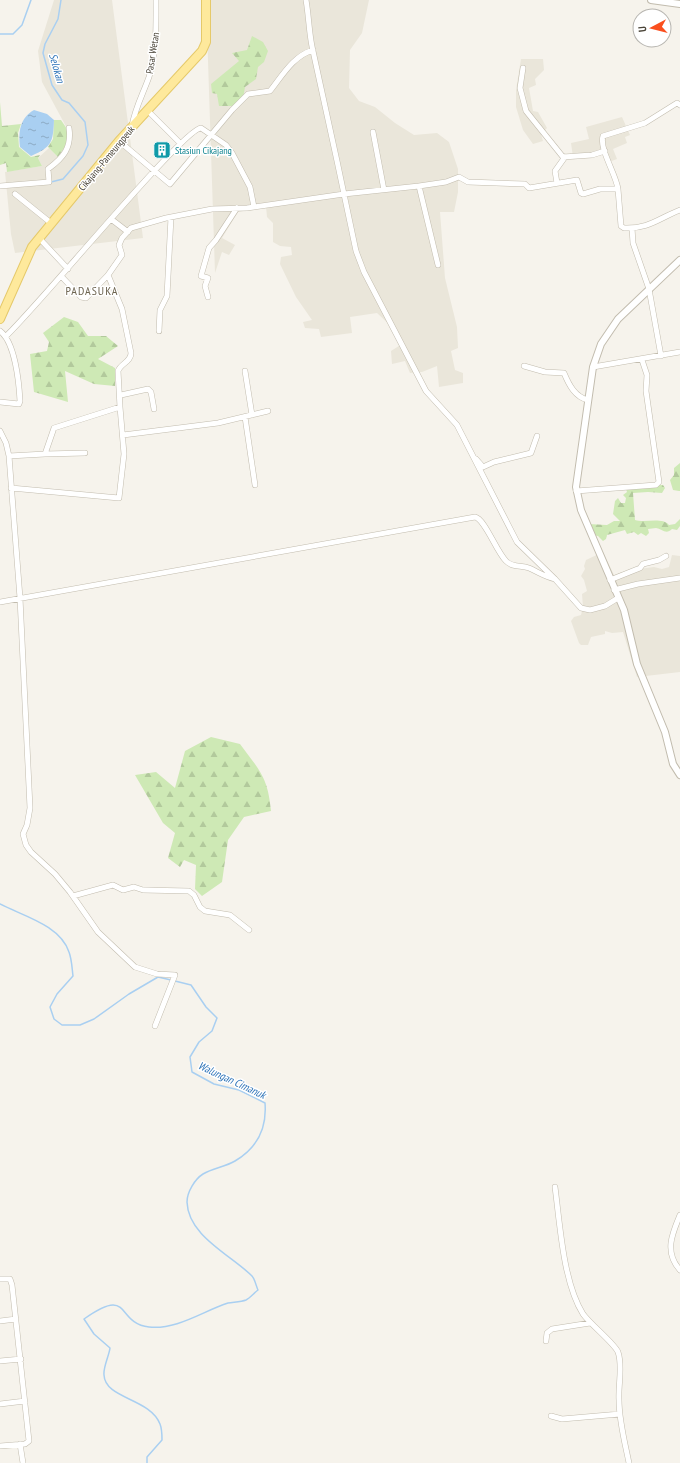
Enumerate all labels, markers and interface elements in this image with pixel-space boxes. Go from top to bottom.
north arrow [632,8,672,48]
text: U [635,25,649,33]
street label: Pasar Wetan [143,31,162,75]
water label: Selokan [46,52,68,85]
street label: Cikajang-Pameungpeuk [75,123,137,194]
building icon: Stasiun Cikajang [152,140,172,160]
place label: Stasiun Cikajang [175,144,232,157]
district label: PADASUKA [66,283,118,298]
water label: Walungan Cimanuk [196,1058,269,1102]

